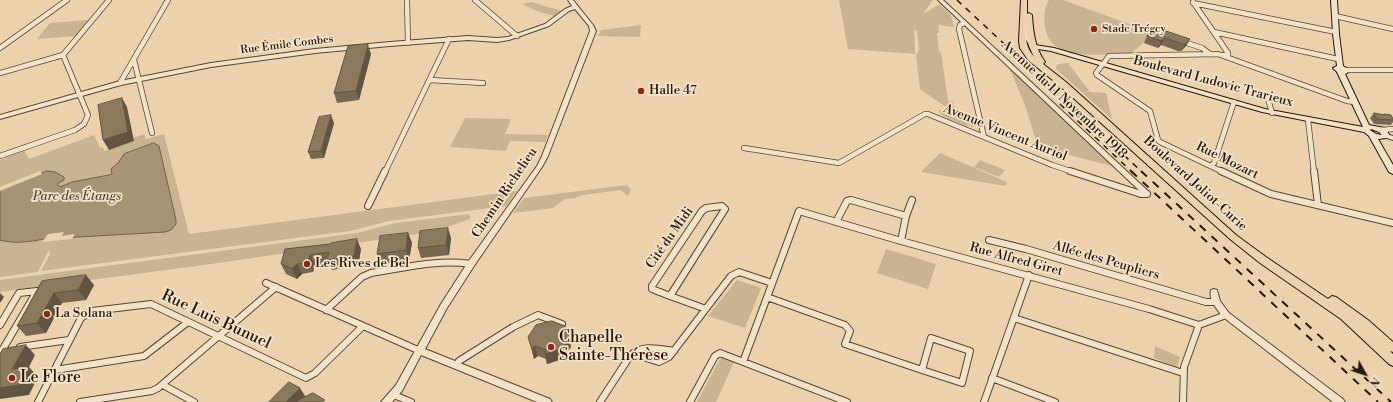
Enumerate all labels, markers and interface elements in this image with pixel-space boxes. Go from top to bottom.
place label: Stade Trégey [1102,22,1166,36]
marker: Stade Trégey [1089,24,1099,34]
street label: Rue Émile Combes [240,33,334,57]
street label: Avenue du 11 Novembre 1918 [998,38,1130,162]
street label: Boulevard Ludovic Trarieux [1131,53,1295,111]
place label: Halle 47 [649,83,697,99]
marker: Halle 47 [636,86,646,96]
street label: Avenue Vincent Auriol [941,101,1069,165]
street label: Boulevard Joliot-Curie [1140,133,1250,235]
street label: Rue Mozart [1193,139,1261,183]
street label: Chemin Richelieu [469,145,541,241]
park label: Parc des Étangs [33,189,121,205]
street label: Cité du Midi [643,204,697,272]
street label: Allée des Peupliers [1051,238,1161,284]
street label: Rue Alfred Giret [968,240,1064,280]
place label: Les Rives de Bel [315,256,409,272]
marker: Les Rives de Bel [302,259,312,269]
street label: Rue Luis Bunuel [158,286,274,354]
place label: La Solana [55,306,112,322]
marker: La Solana [42,309,52,319]
place label: Chapelle Sainte-Thérèse [559,328,668,366]
marker: Chapelle Sainte-Thérèse [546,342,556,352]
north arrow [1345,354,1385,394]
place label: Le Flore [20,368,81,388]
marker: Le Flore [7,373,17,383]
text: N [1366,374,1382,390]

